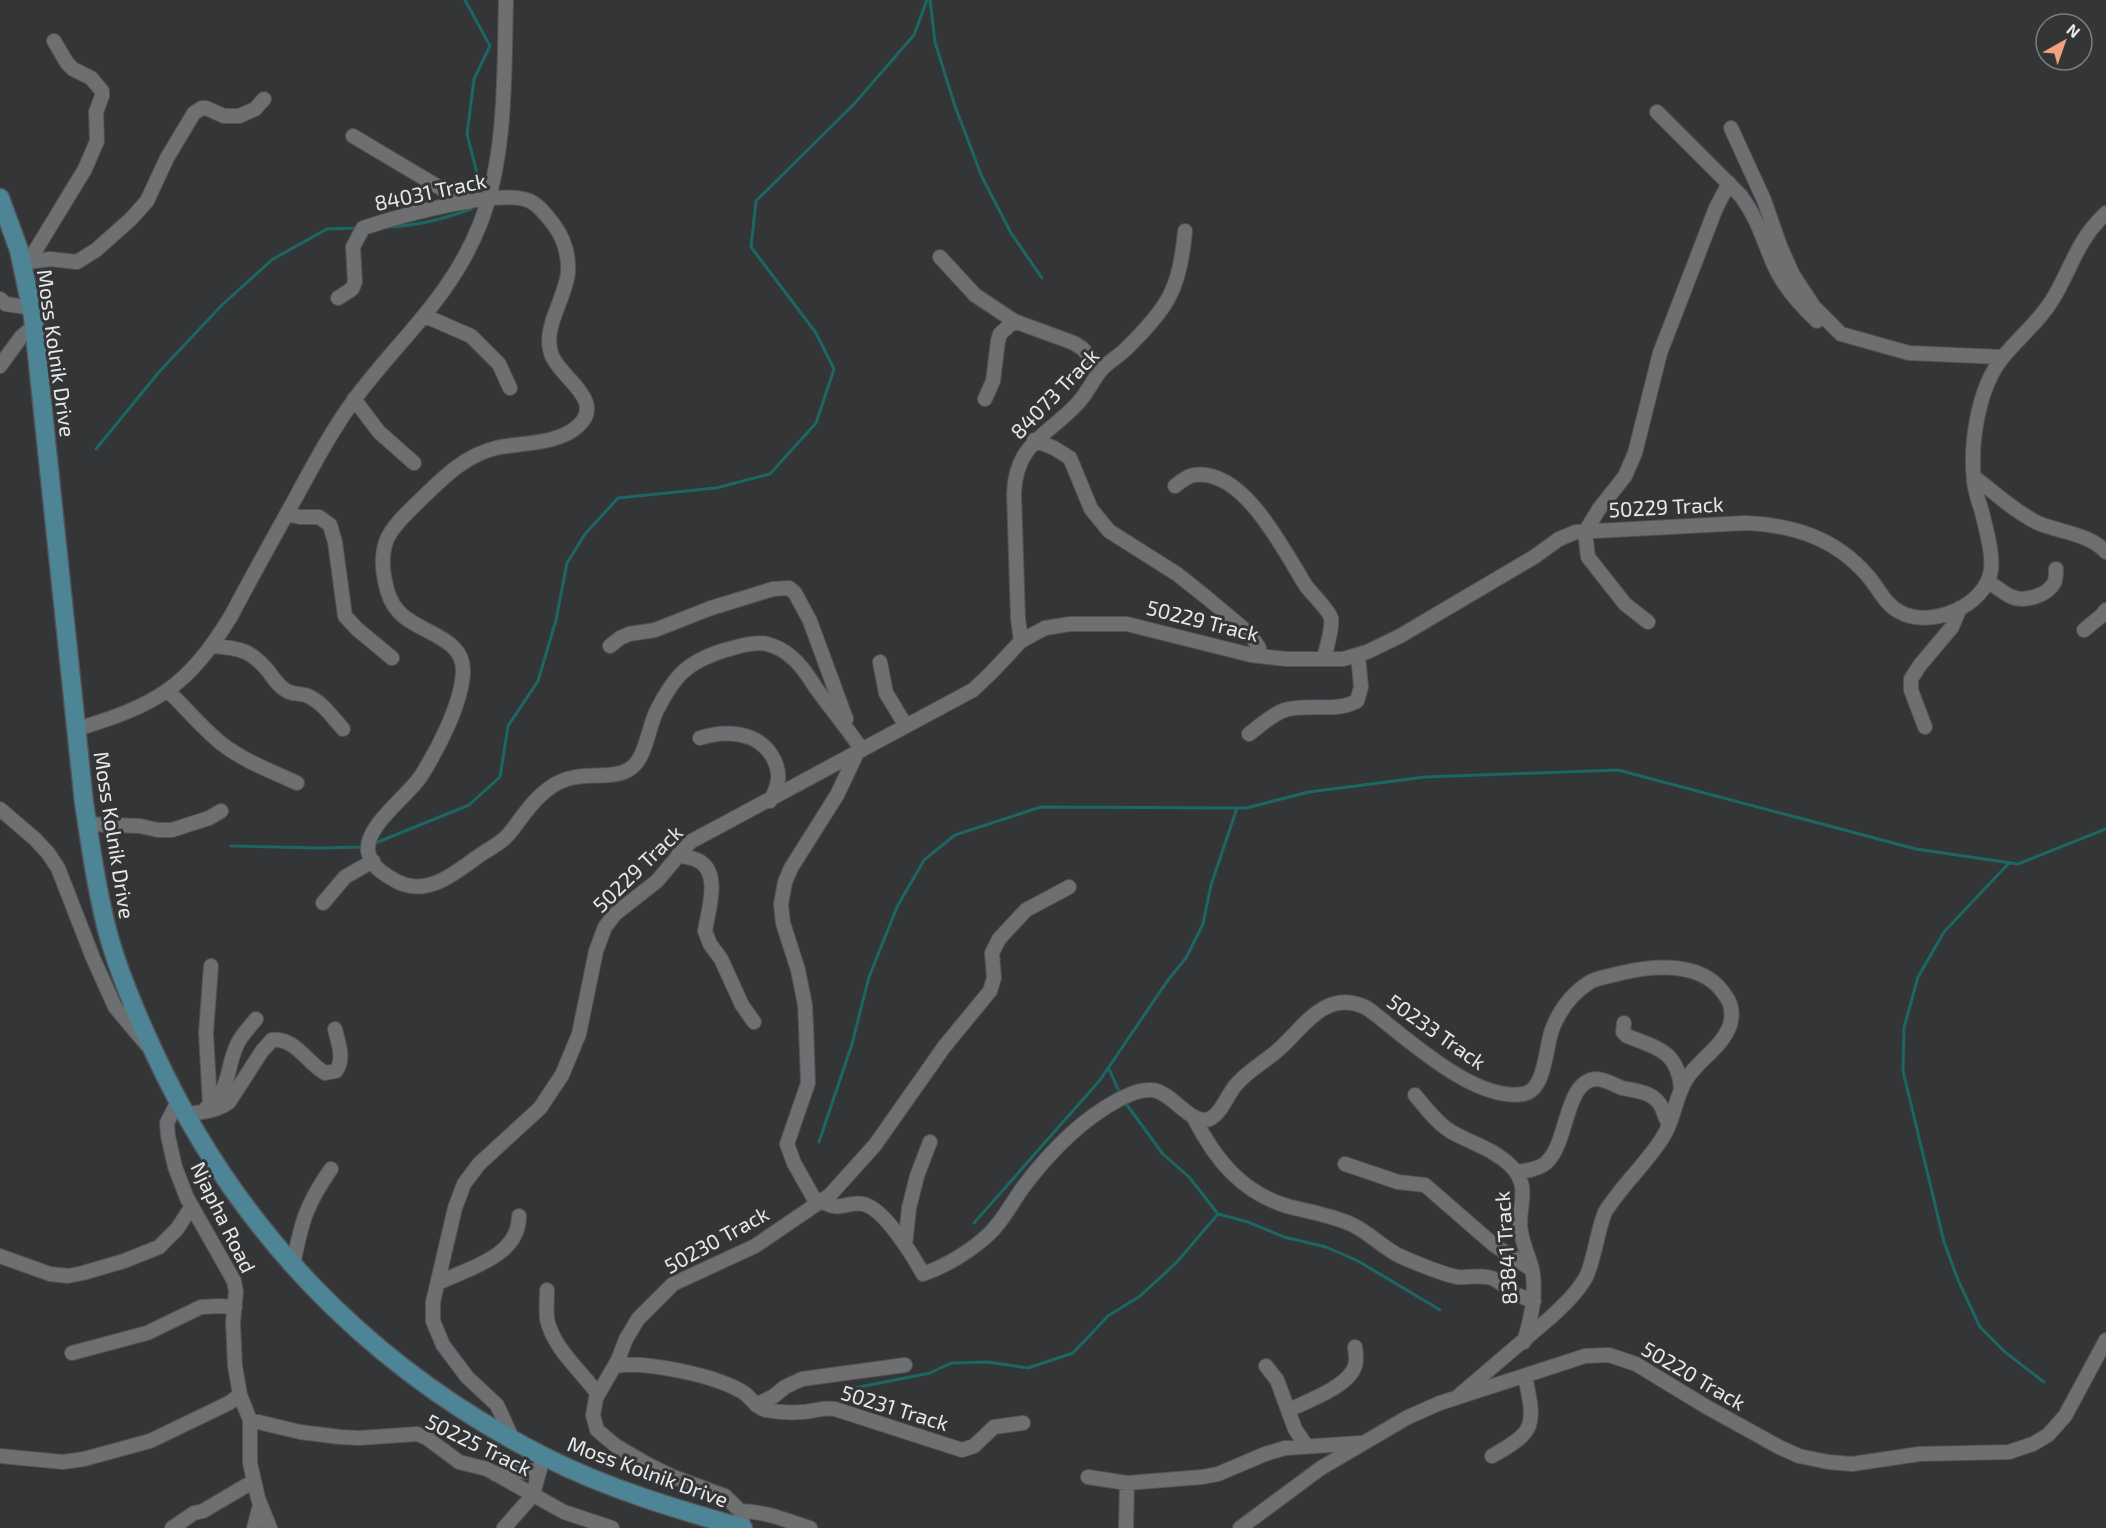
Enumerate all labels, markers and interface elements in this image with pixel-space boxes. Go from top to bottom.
north arrow [2034,12,2094,72]
text: N [2063,19,2084,41]
street label: 84031 Track [372,167,489,215]
street label: Moss Kolnik Drive [33,268,81,438]
street label: 84073 Track [1005,342,1104,443]
street label: 50229 Track [1608,490,1724,521]
street label: 50229 Track [1144,594,1262,646]
street label: Moss Kolnik Drive [89,750,141,920]
street label: 50229 Track [587,819,687,917]
street label: 50233 Track [1383,988,1491,1074]
street label: Njapha Road [185,1157,262,1277]
street label: 83841 Track [1489,1190,1521,1306]
street label: 50230 Track [659,1200,773,1278]
street label: 50220 Track [1638,1335,1751,1415]
street label: 50231 Track [838,1379,952,1435]
street label: 50225 Track [422,1408,536,1480]
street label: Moss Kolnik Drive [564,1430,732,1512]

